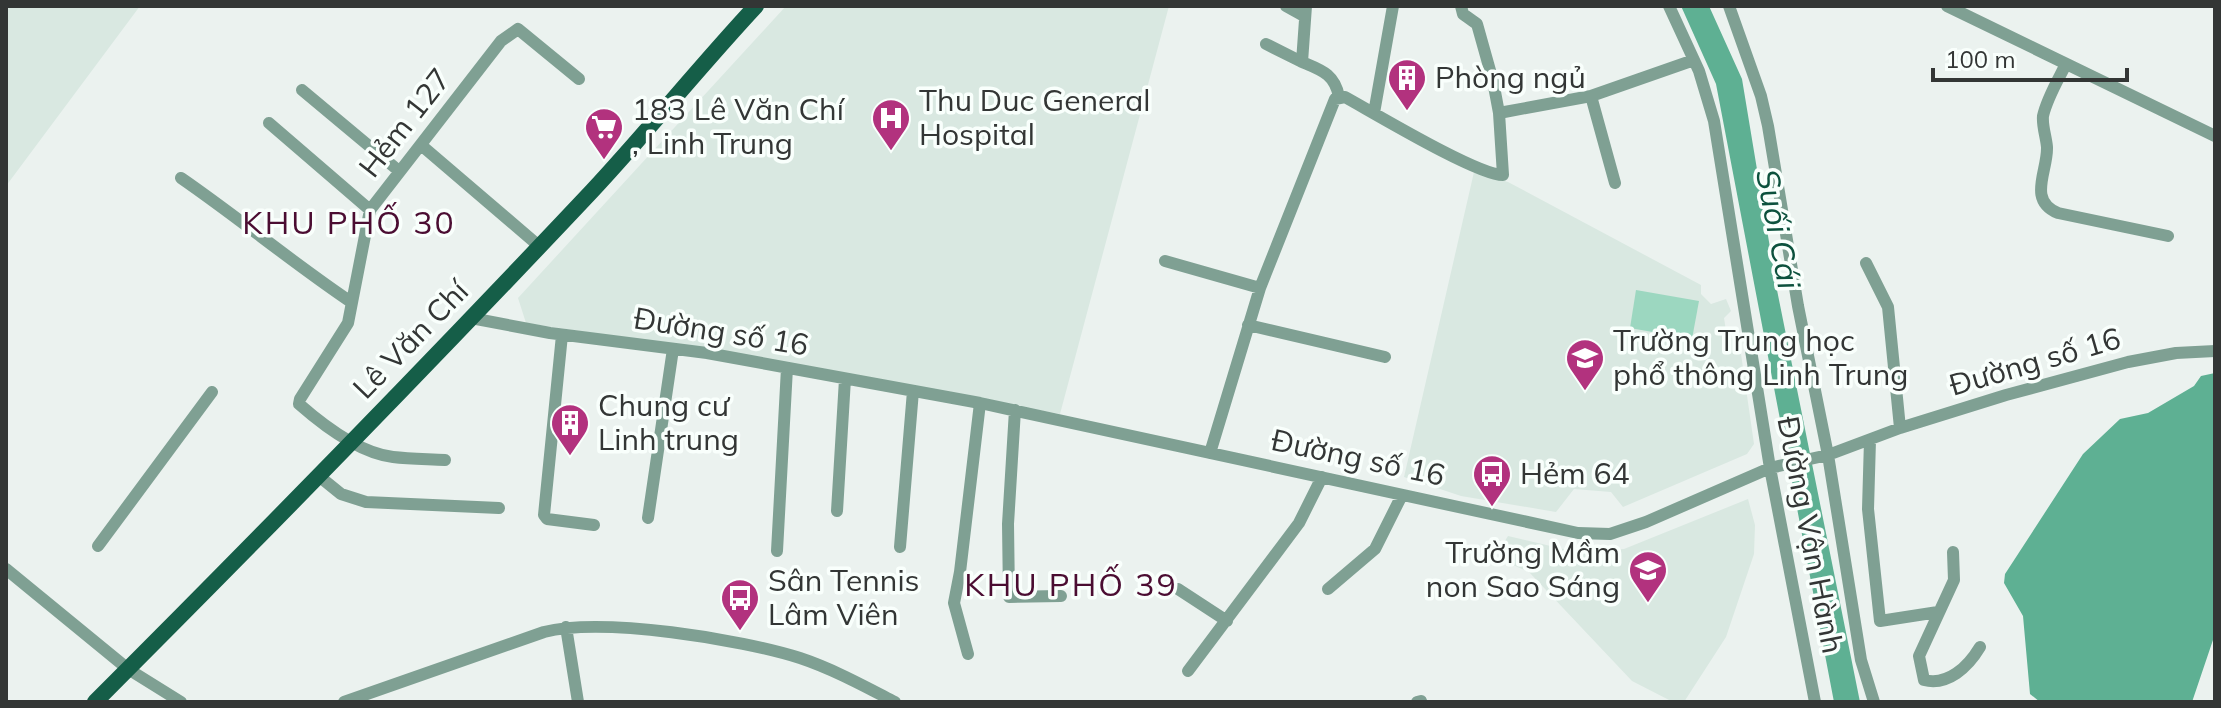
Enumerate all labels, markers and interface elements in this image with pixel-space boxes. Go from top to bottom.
scale bar [1933,32,2127,82]
text: 100 m [1945,44,2016,74]
building icon: Phòng ngủ [1386,57,1428,112]
place label: Phòng ngủ [1435,58,1586,96]
street label: Hẻm 127 [350,60,458,184]
place label: Thu Duc General Hospital [919,81,1150,153]
place label: 183 Lê Văn Chí , Linh Trung [632,90,846,162]
hospital icon: Thu Duc General Hospital [870,97,912,152]
supermarket icon: 183 Lê Văn Chí , Linh Trung [583,106,625,161]
water label: Suối Cái [1748,165,1810,293]
district label: KHU PHỐ 30 [242,202,456,242]
street label: Lê Văn Chí [345,271,477,406]
street label: Đường số 16 [631,298,811,364]
street label: Đường số 16 [1945,318,2125,404]
place label: Trường Trung học phổ thông Linh Trung [1613,321,1908,393]
school or university icon: Trường Trung học phổ thông Linh Trung [1564,337,1606,392]
place label: Chung cư Linh trung [598,386,739,458]
building icon: Chung cư Linh trung [549,402,591,457]
street label: Đường Vận Hành [1769,413,1853,657]
street label: Đường số 16 [1268,420,1448,494]
bus stop icon: Hẻm 64 [1471,453,1513,508]
place label: Hẻm 64 [1520,454,1629,492]
place label: Trường Mầm non Sao Sáng [1426,533,1620,605]
school or university icon: Trường Mầm non Sao Sáng [1627,549,1669,604]
place label: Sân Tennis Lâm Viên [768,561,919,633]
district label: KHU PHỐ 39 [964,564,1178,604]
bus stop icon: Sân Tennis Lâm Viên [719,577,761,632]

